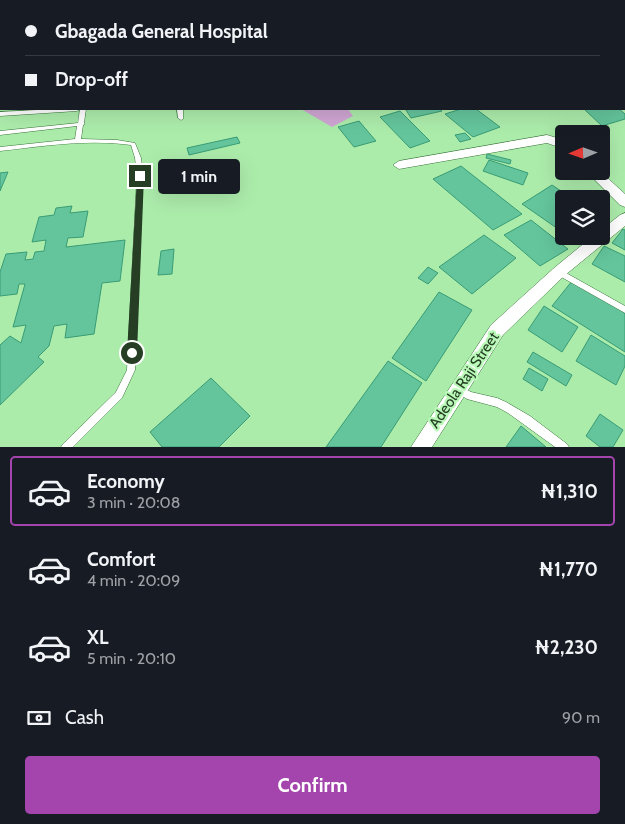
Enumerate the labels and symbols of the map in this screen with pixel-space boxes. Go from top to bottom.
north arrow [555,125,610,180]
callout: 1 min [158,158,240,194]
route end [129,165,151,187]
street label: Adeola Raji Street [425,329,503,431]
route start [121,342,143,364]

